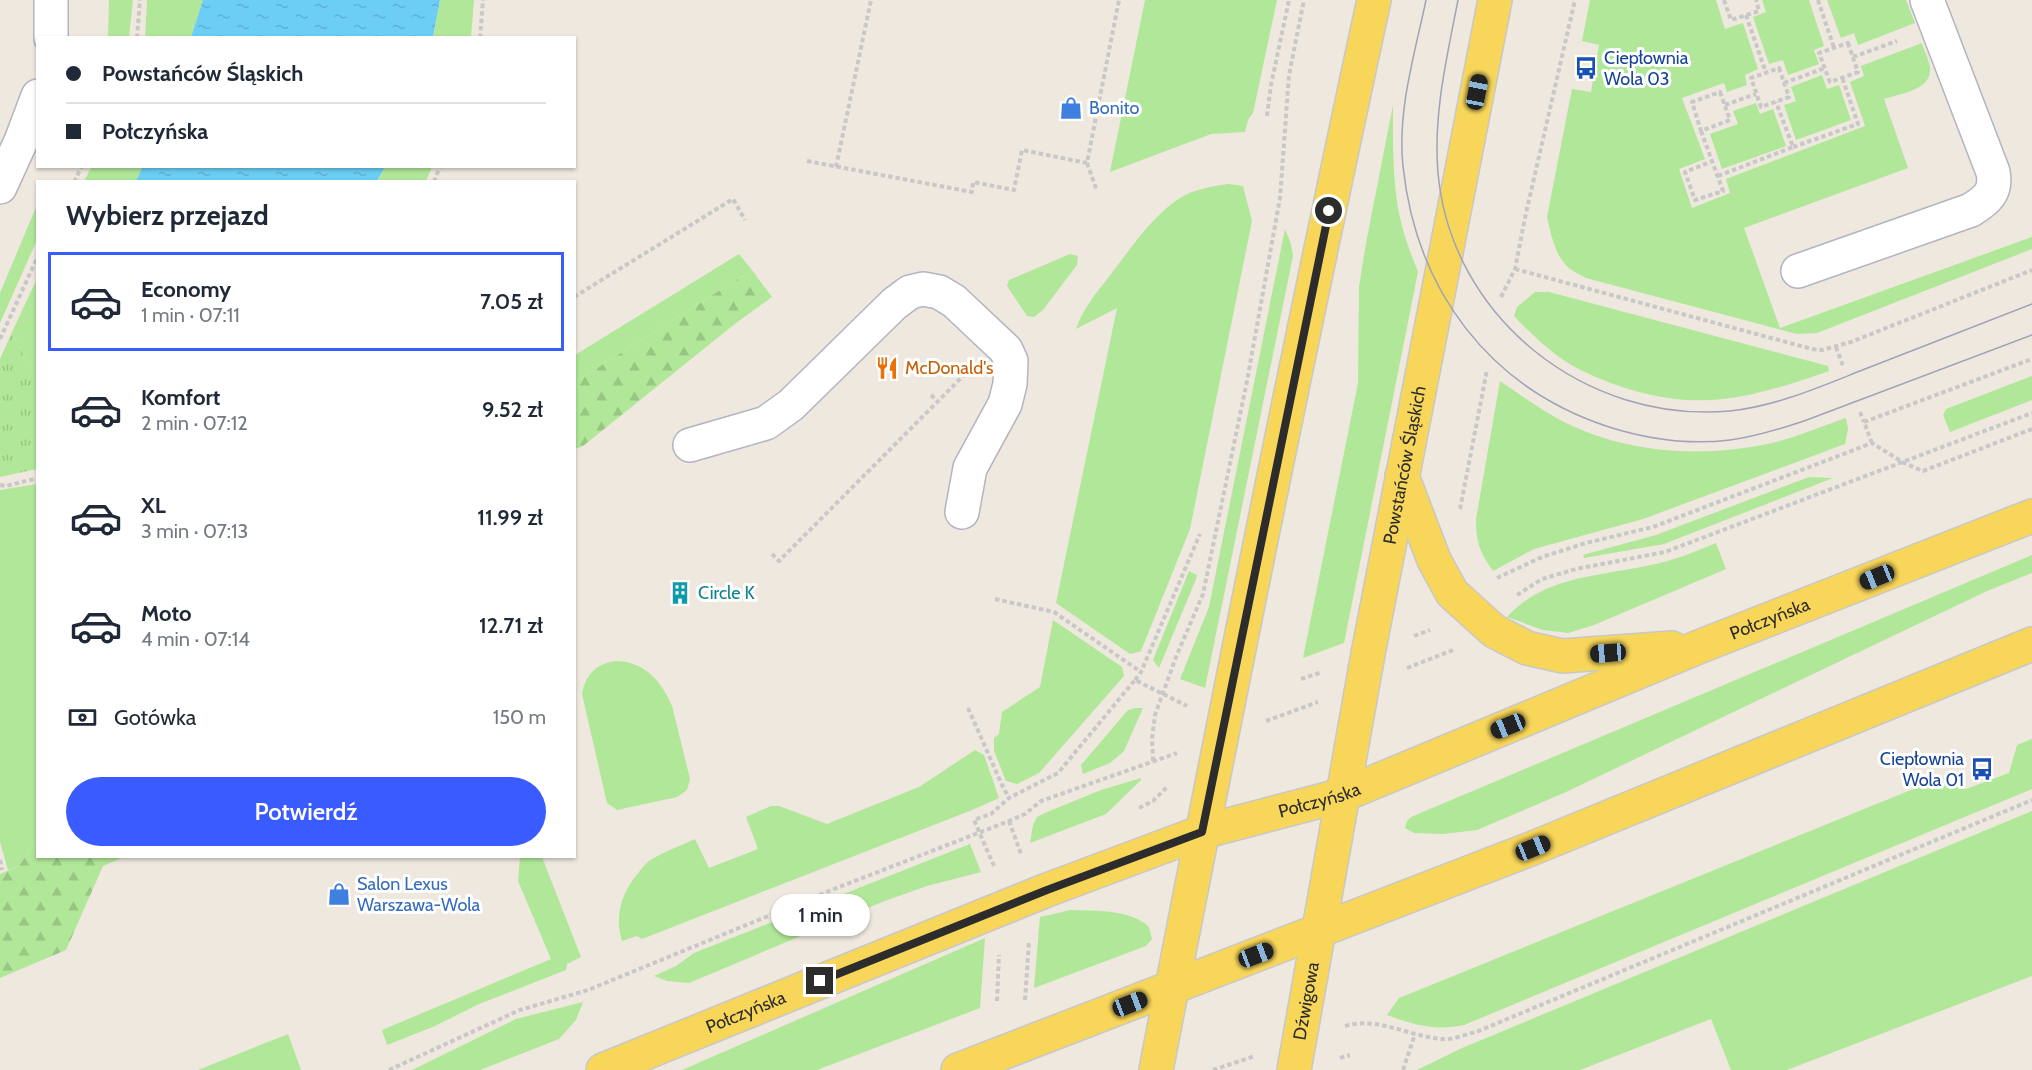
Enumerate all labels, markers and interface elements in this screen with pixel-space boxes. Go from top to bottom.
place label: Ciepłownia Wola 03 [1604,47,1689,90]
bus stop icon: Ciepłownia Wola 03 [1573,55,1599,81]
text: Powstańców Śląskich [102,60,303,87]
car [1465,73,1489,111]
shop icon: Bonito [1058,95,1084,121]
place label: Bonito [1089,97,1140,119]
text: Połczyńska [102,118,208,145]
route start [1315,197,1342,224]
text: Wybierz przejazd [66,199,269,232]
icon: car [69,275,123,329]
text: Economy [141,276,231,303]
text: 7.05 zł [480,288,543,315]
text: 1 min · 07:11 [141,303,240,327]
restaurant icon: McDonald's [874,355,900,381]
place label: McDonald's [905,357,993,379]
icon: car [69,383,123,437]
text: Komfort [141,384,220,411]
street label: Powstańców Śląskich [1379,384,1431,546]
text: 9.52 zł [482,396,543,423]
text: 2 min · 07:12 [141,411,248,435]
icon: car [69,491,123,545]
text: XL [141,492,166,519]
text: 11.99 zł [477,504,543,531]
text: 3 min · 07:13 [141,519,248,543]
car [1857,562,1897,592]
building icon: Circle K [667,580,693,606]
place label: Circle K [698,582,756,604]
street label: Połczyńska [1727,593,1813,645]
icon: car [69,599,123,653]
text: Moto [141,600,192,627]
text: 12.71 zł [479,612,543,639]
text: 4 min · 07:14 [141,627,250,651]
car [1589,643,1627,663]
icon: cash [66,701,99,734]
text: Gotówka [114,704,196,731]
text: 150 m [493,705,546,729]
car [1488,711,1528,741]
place label: Ciepłownia Wola 01 [1880,748,1964,791]
bus stop icon: Ciepłownia Wola 01 [1969,756,1995,782]
button: Potwierdź [66,777,546,846]
street label: Połczyńska [1276,778,1364,823]
car [1513,833,1553,863]
place label: Salon Lexus Warszawa-Wola [357,873,481,916]
shop icon: Salon Lexus Warszawa-Wola [326,881,352,907]
callout: 1 min [770,894,870,936]
text: 1 min [798,903,843,927]
car [1236,940,1276,970]
street label: Dźwigowa [1289,960,1324,1042]
route end [806,967,833,994]
street label: Połczyńska [703,986,789,1038]
car [1110,989,1150,1019]

